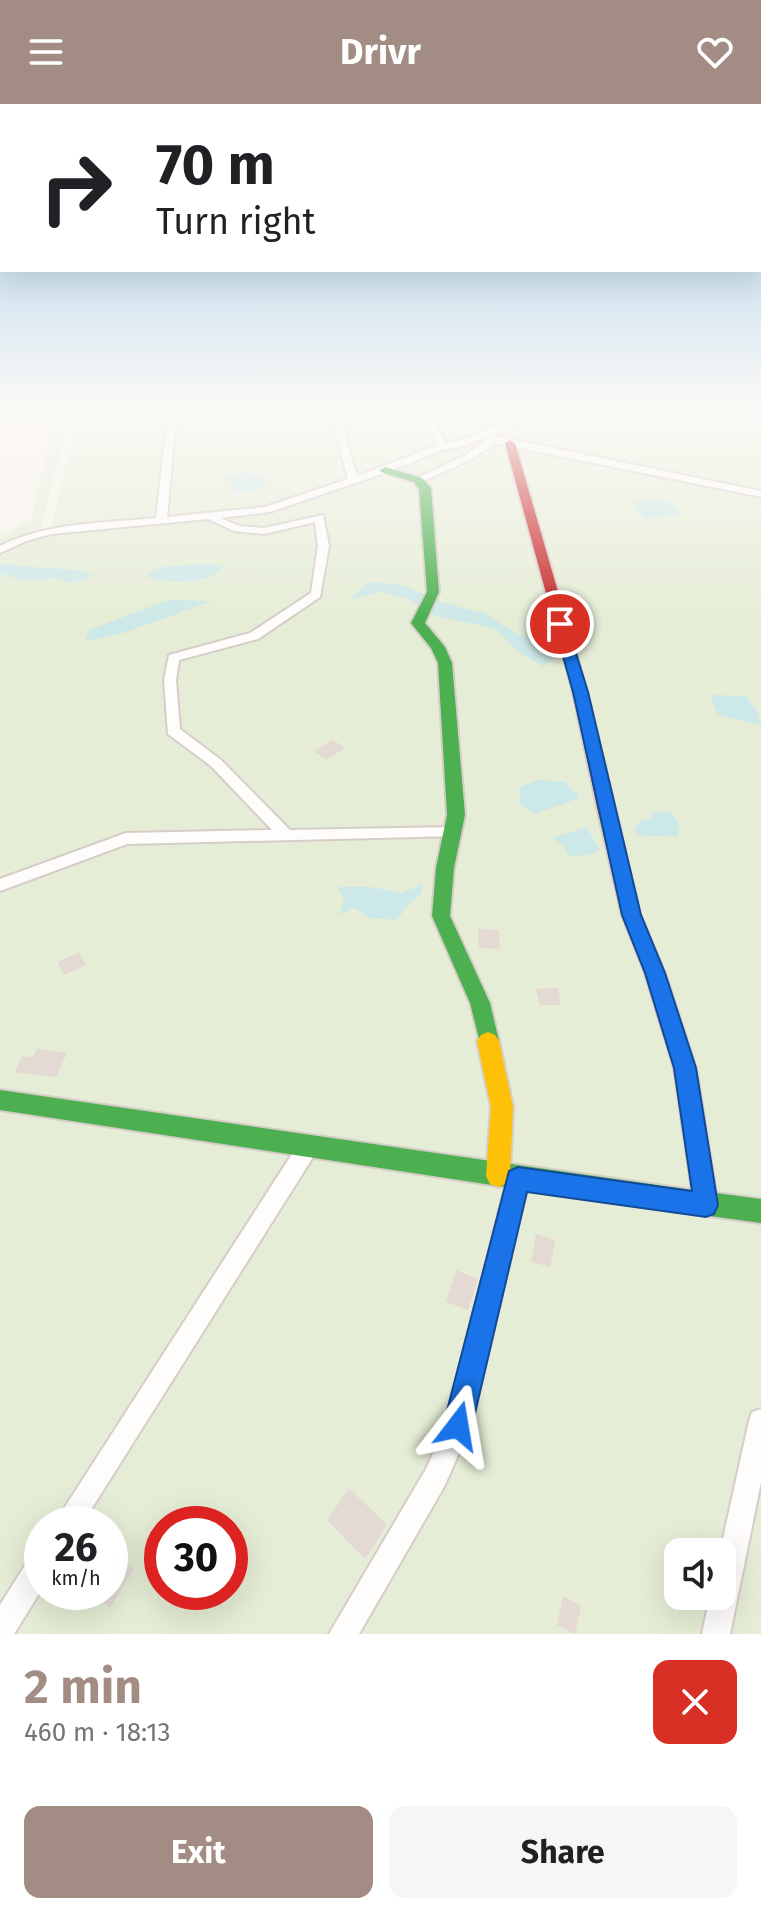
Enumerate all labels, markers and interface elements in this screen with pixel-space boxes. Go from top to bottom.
icon: menu [24,30,68,74]
text: Drivr [340,30,421,74]
icon: heart [693,30,737,74]
text: 70 m [156,132,275,199]
icon: right [24,136,128,240]
text: Turn right [156,200,316,244]
pin [526,590,594,658]
icon: arrive [538,602,582,646]
position arrow [416,1384,500,1468]
speed limit sign: 30 [144,1506,248,1610]
text: 26 [54,1524,98,1572]
map controls [664,1538,736,1610]
button: sound [664,1538,736,1610]
text: km/h [51,1566,101,1590]
text: 2 min [24,1658,142,1716]
button: close [653,1660,737,1744]
text: 460 m · 18:13 [24,1717,170,1748]
button: Exit [24,1806,373,1898]
button: Share [389,1806,737,1898]

